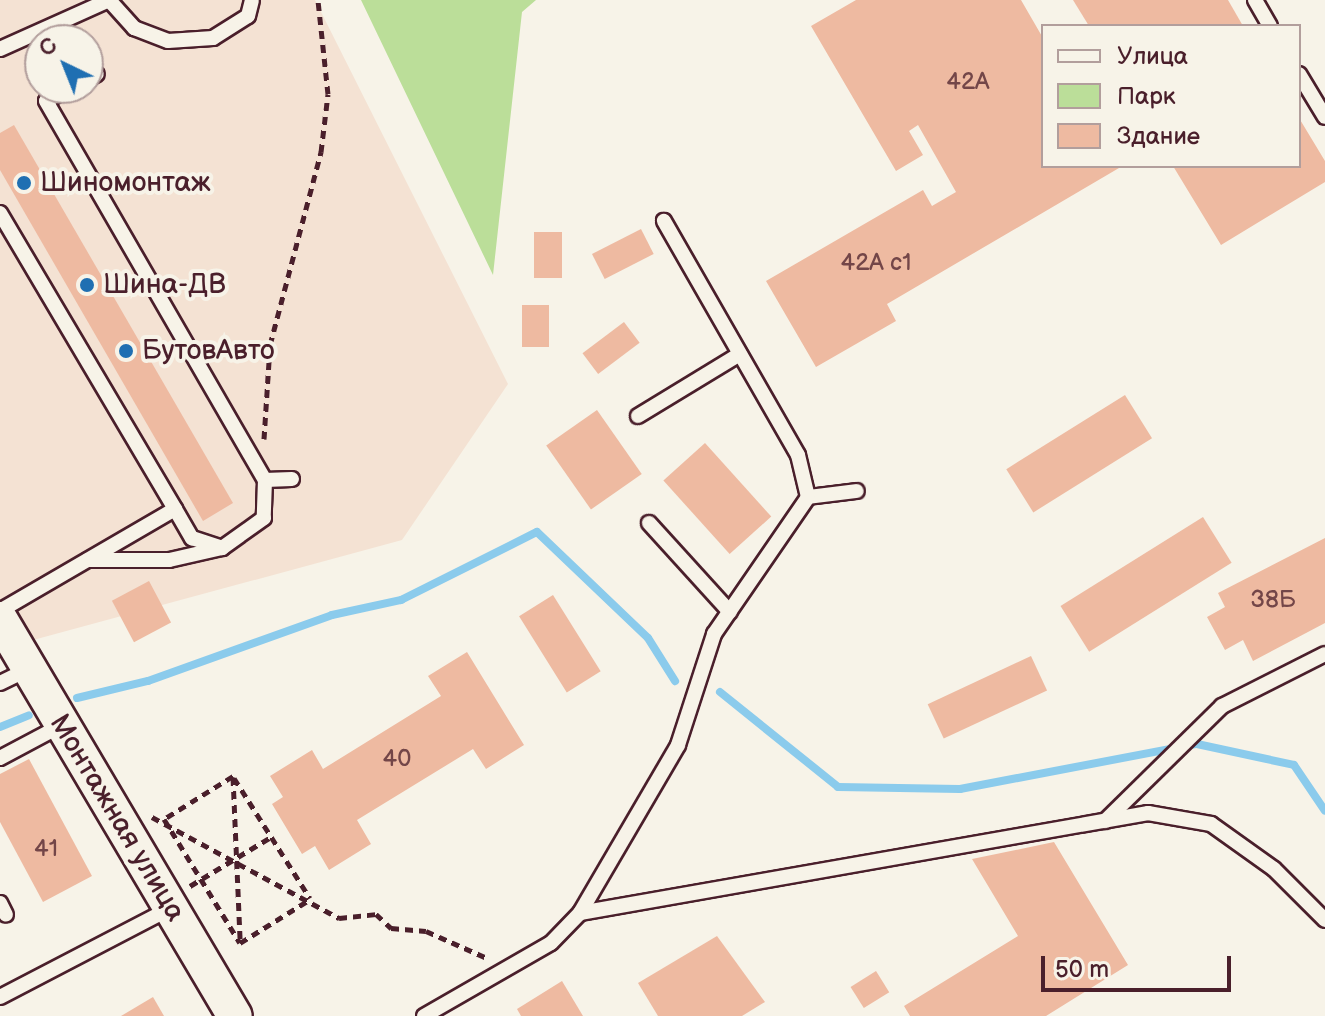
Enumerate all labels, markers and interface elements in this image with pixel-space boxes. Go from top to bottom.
north arrow [24,24,104,104]
legend [1041,24,1301,168]
text: С [34,32,63,63]
text: Улица [1117,42,1188,71]
house number: 42А [946,68,990,96]
text: Парк [1117,82,1175,111]
text: Здание [1117,122,1200,151]
place label: Шиномонтаж [40,166,211,200]
marker: Шиномонтаж [15,174,33,192]
house number: 42А с1 [841,249,911,277]
place label: Шина-ДВ [103,268,226,302]
marker: Шина-ДВ [78,276,96,294]
place label: БутовАвто [142,334,275,368]
marker: БутовАвто [117,342,135,360]
house number: 38Б [1250,586,1296,614]
street label: Монтажная улица [42,708,192,928]
house number: 40 [383,745,411,773]
house number: 41 [34,835,58,863]
scale bar [1045,940,1235,990]
text: 50 m [1055,955,1109,984]

